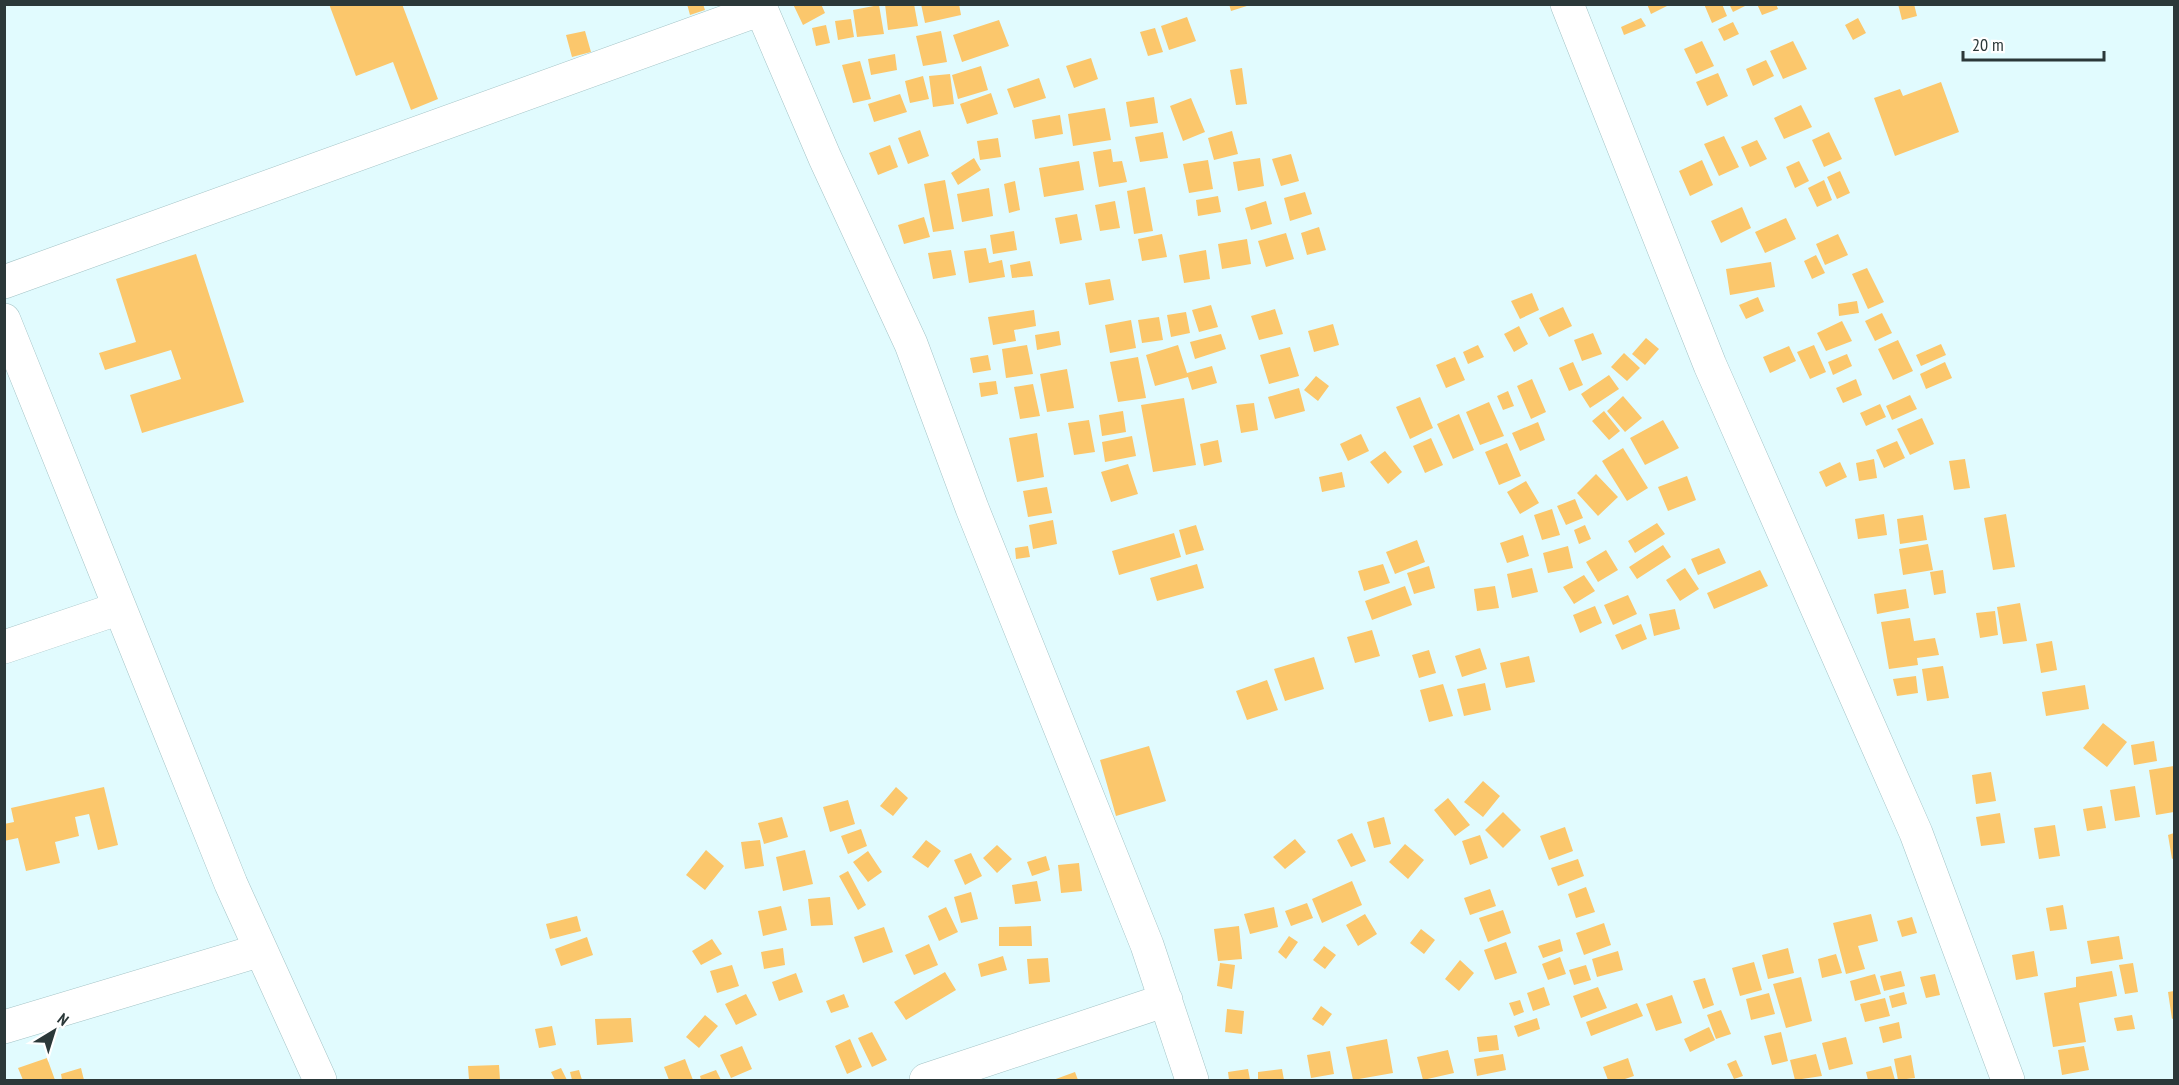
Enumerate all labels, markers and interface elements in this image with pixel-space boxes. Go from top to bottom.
scale bar [1963,24,2104,62]
text: 20 m [1972,33,2004,56]
north arrow [24,1001,84,1061]
text: N [54,1009,73,1030]

